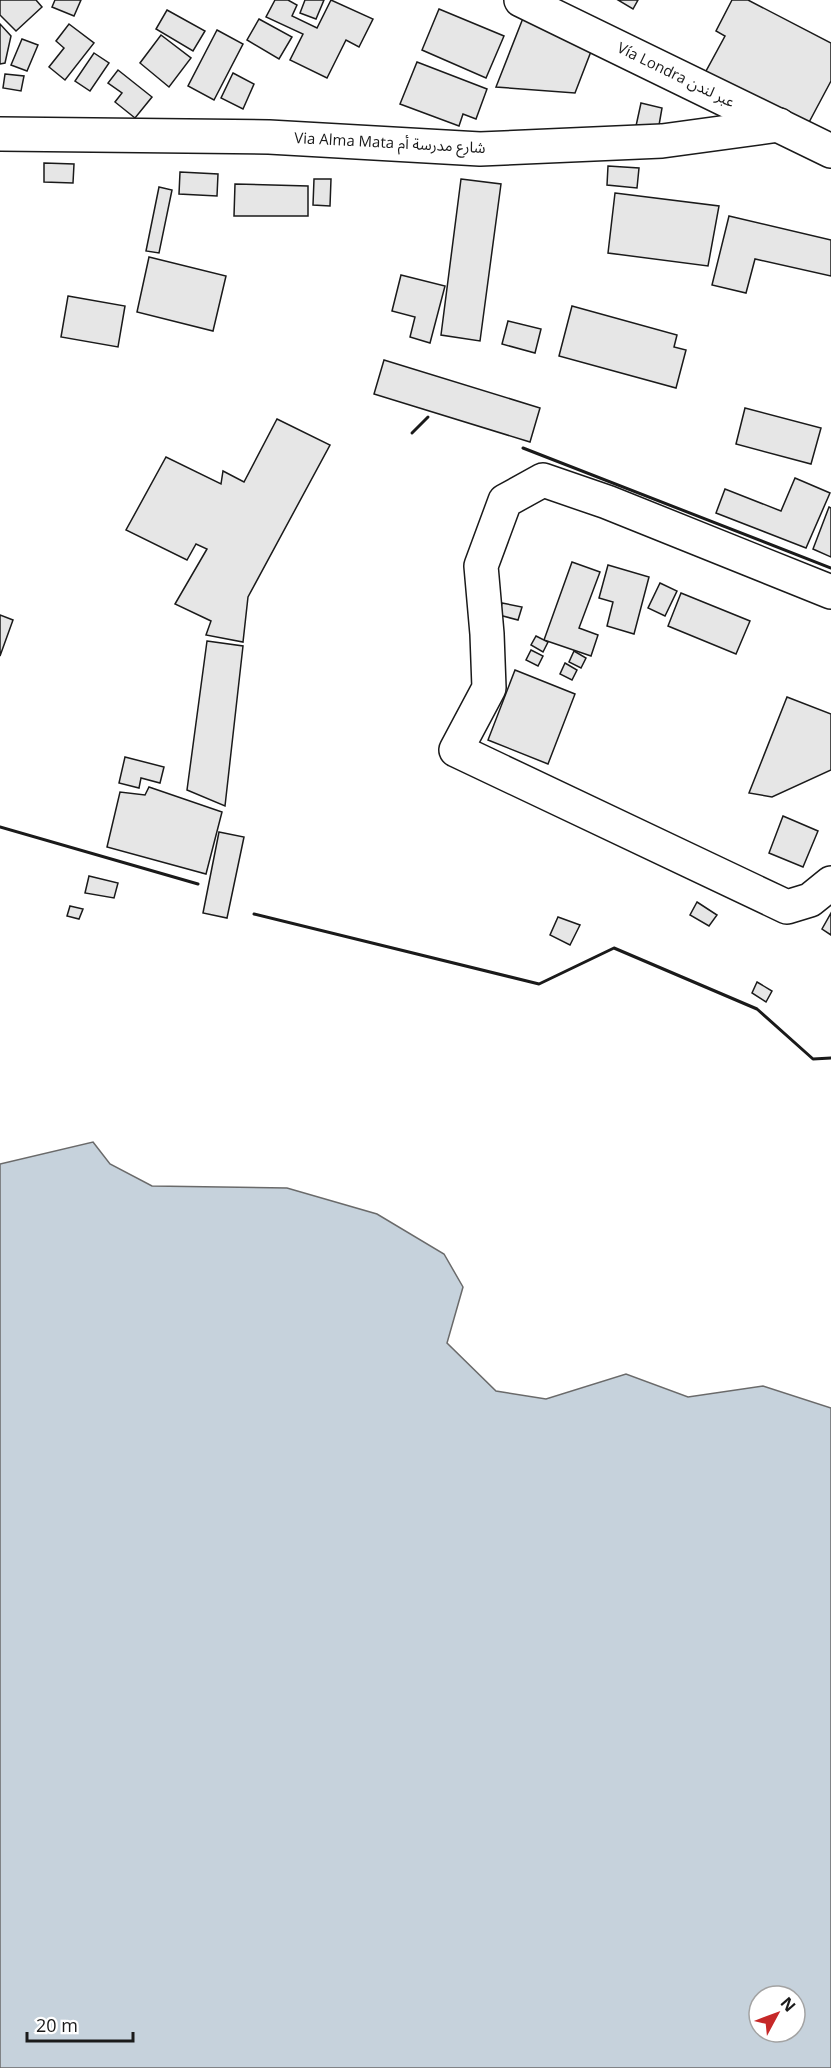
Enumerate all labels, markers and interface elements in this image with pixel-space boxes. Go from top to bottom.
street label: Vía Londra عبر لندن [614,37,739,111]
street label: Via Alma Mata شارع مدرسة أم [294,127,486,160]
north arrow [747,1984,807,2044]
text: N [776,1992,801,2016]
scale bar [27,2005,134,2043]
text: 20 m [36,2013,78,2037]

